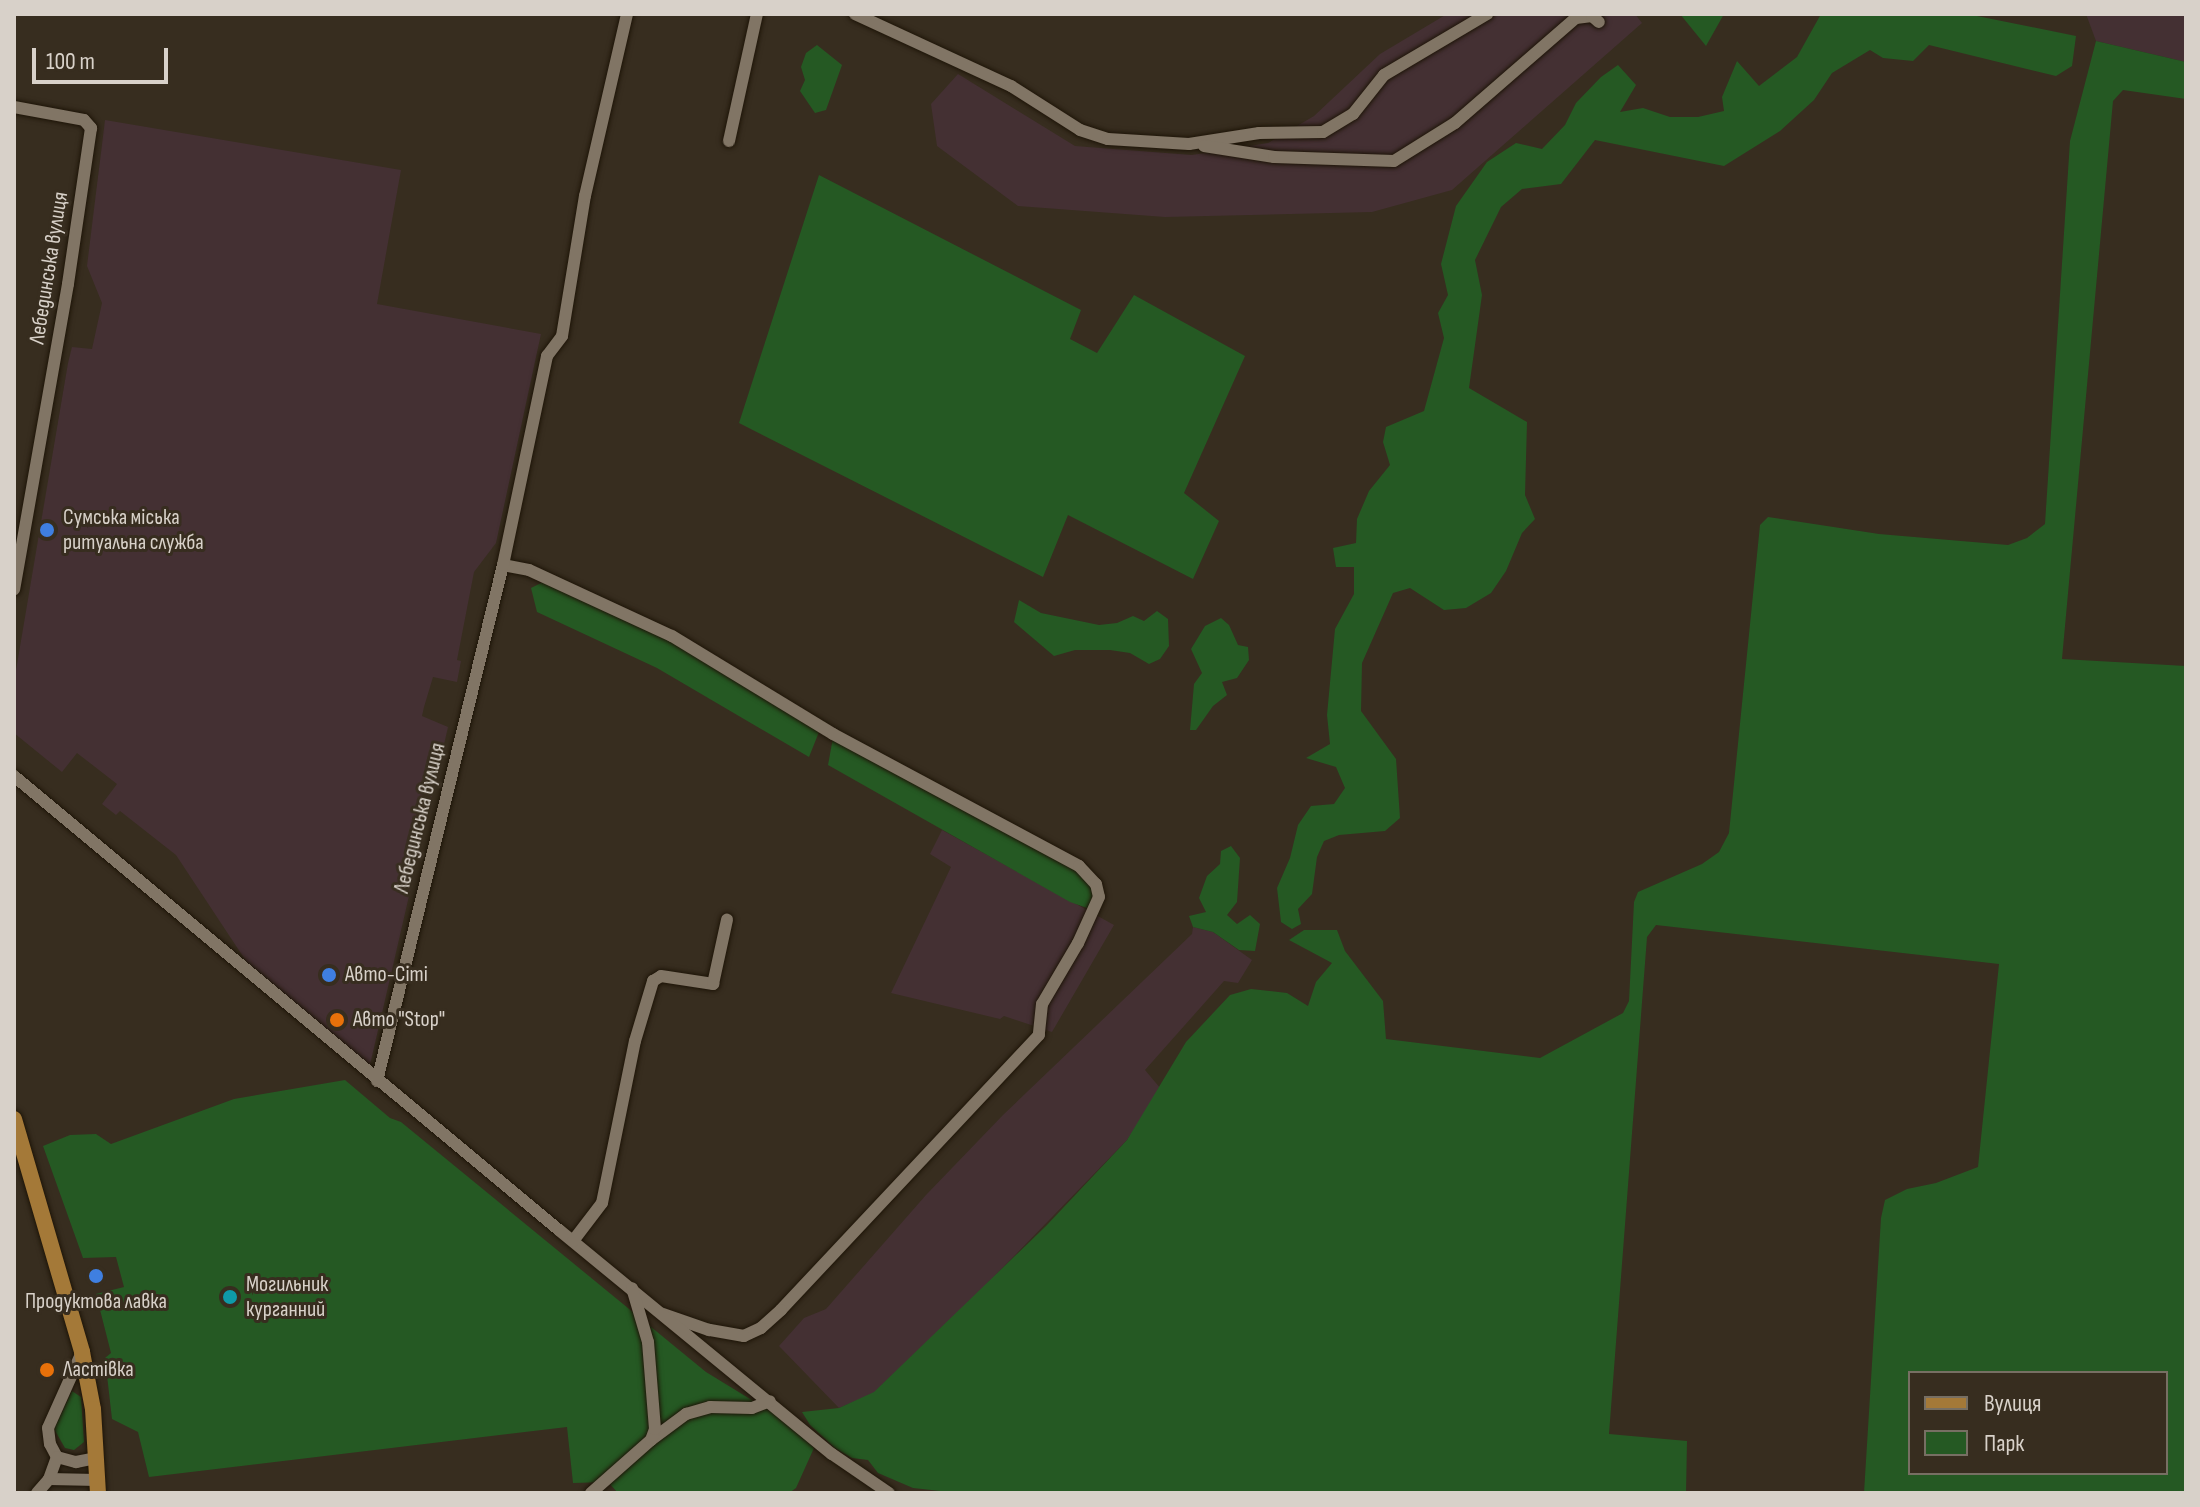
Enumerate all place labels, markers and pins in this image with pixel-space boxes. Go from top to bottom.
place label: Сумська міська ритуальна служба [63,504,204,556]
marker: Сумська міська ритуальна служба [38,521,56,539]
place label: Авто-Сіті [345,962,428,988]
marker: Авто-Сіті [320,966,338,984]
place label: Авто "Stop" [353,1007,445,1033]
marker: Авто "Stop" [328,1011,346,1029]
marker: Продуктова лавка [87,1267,105,1285]
place label: Могильник курганний [246,1271,328,1322]
marker: Могильник курганний [221,1288,239,1306]
place label: Продуктова лавка [25,1289,167,1315]
place label: Ластівка [63,1357,134,1383]
marker: Ластівка [38,1361,56,1379]

